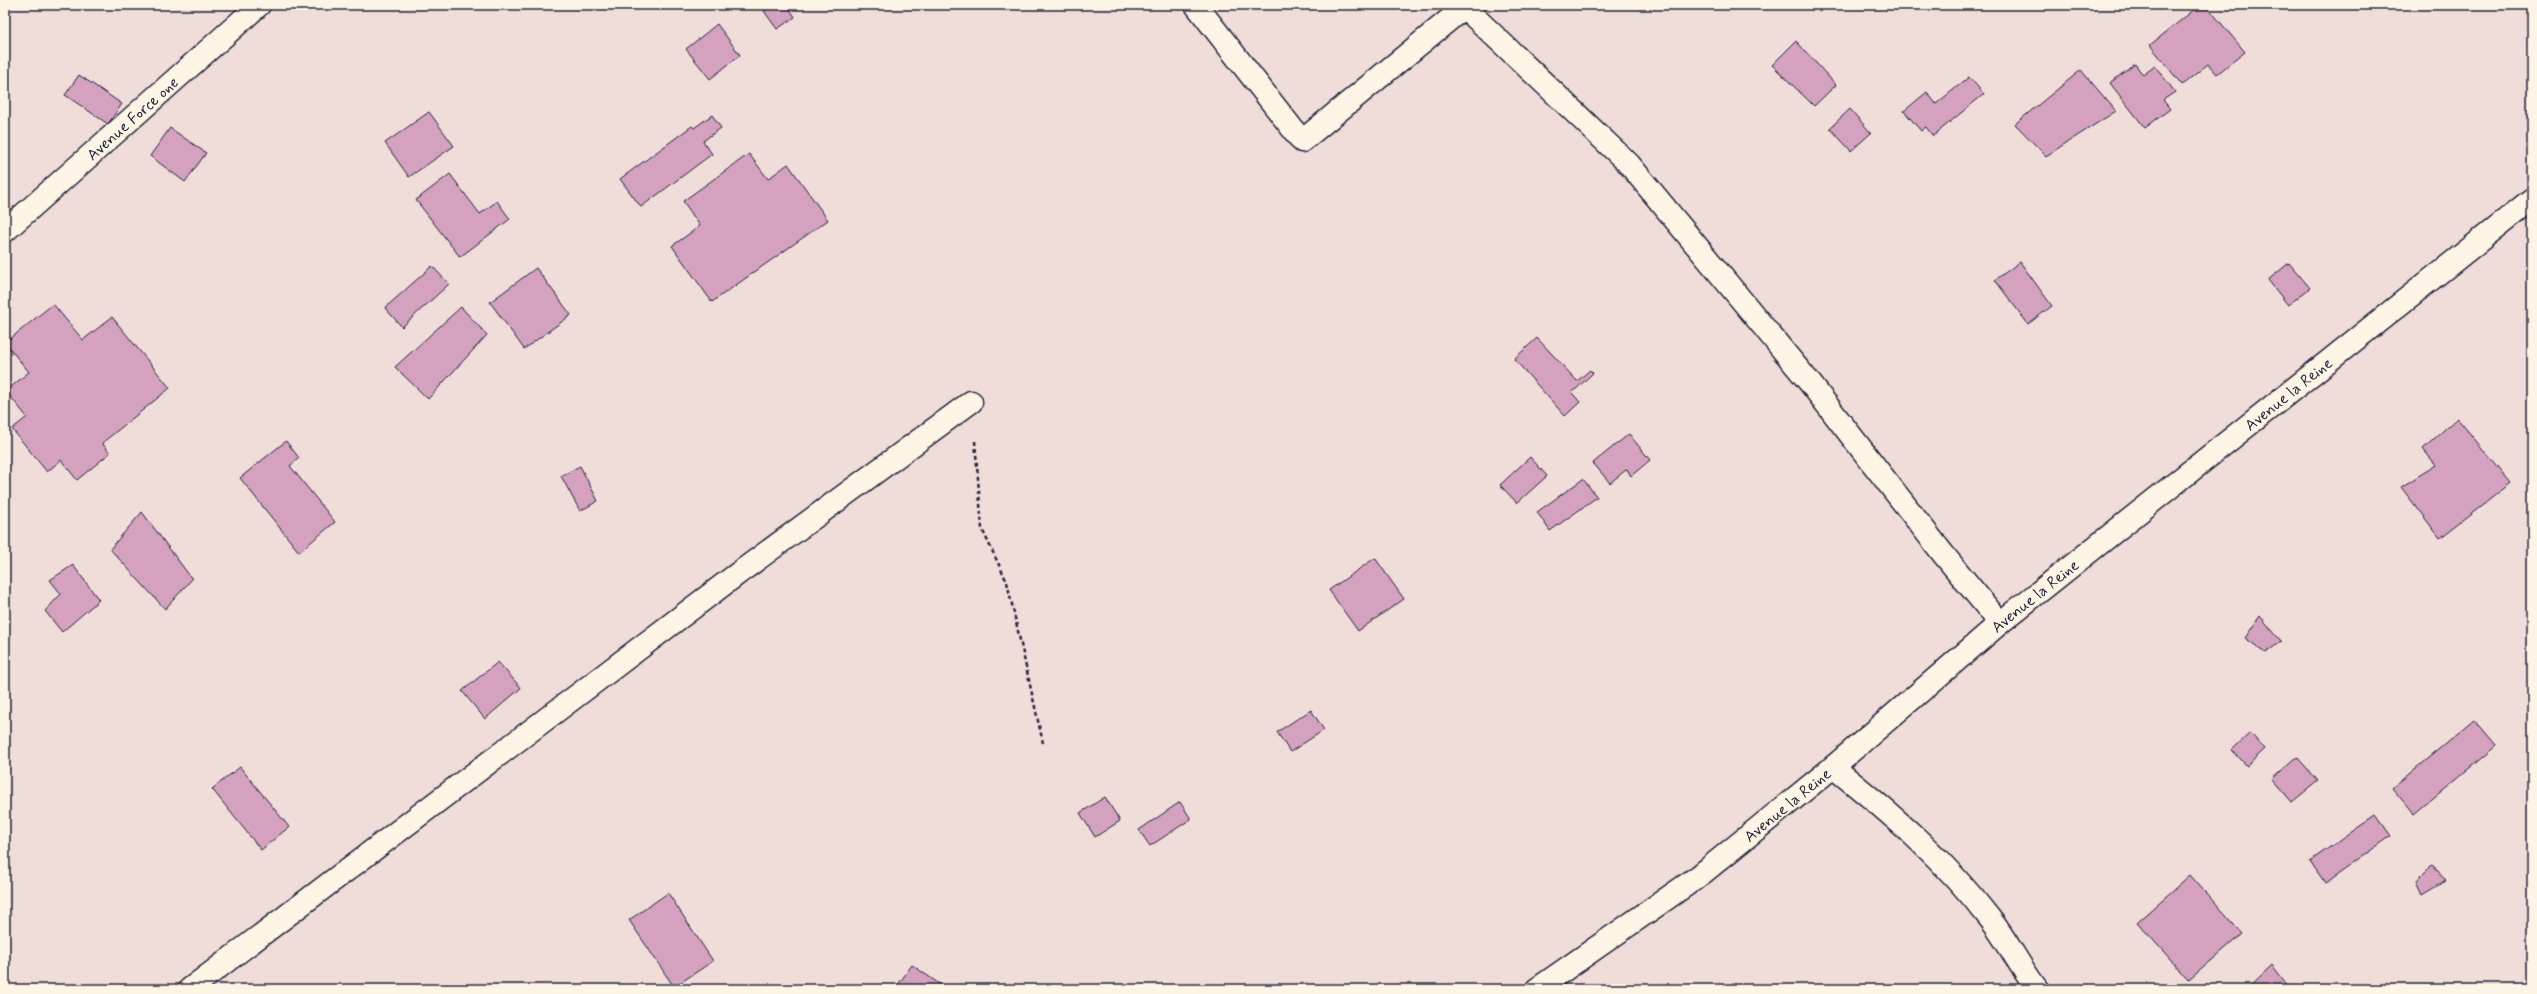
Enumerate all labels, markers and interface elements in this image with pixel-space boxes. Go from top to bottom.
street label: Avenue Force one [83,73,183,166]
street label: Avenue la Reine [2241,353,2337,436]
street label: Avenue la Reine [1987,555,2084,638]
street label: Avenue la Reine [1740,764,1836,847]

